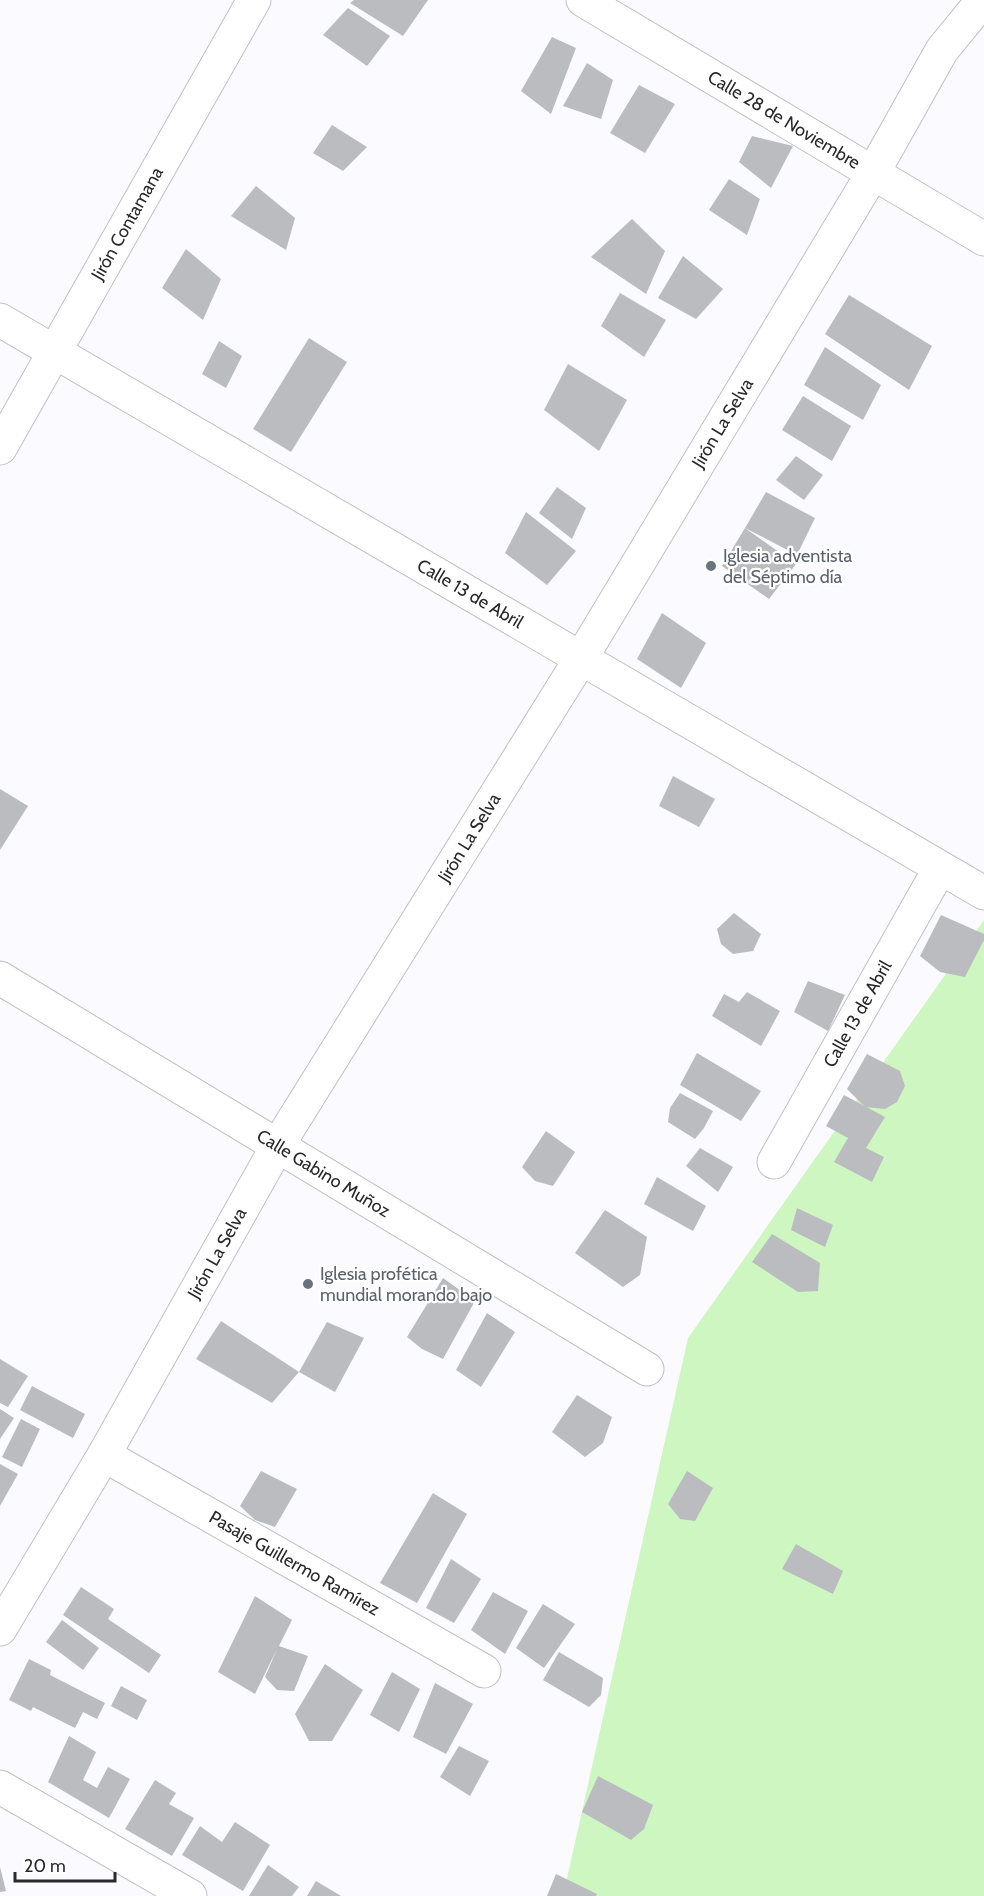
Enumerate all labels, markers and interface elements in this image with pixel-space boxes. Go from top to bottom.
street label: Calle 28 de Noviembre [704,66,864,174]
street label: Jirón Contamana [86,163,168,285]
street label: Jirón La Selva [687,374,758,473]
place label: Iglesia adventista del Séptimo día [723,545,852,588]
street label: Calle 13 de Abril [413,554,528,634]
marker: Iglesia adventista del Séptimo día [704,559,718,573]
street label: Jirón La Selva [433,789,505,887]
street label: Calle 13 de Abril [819,956,897,1071]
street label: Calle Gabino Muñoz [253,1125,395,1223]
street label: Jirón La Selva [182,1204,252,1303]
place label: Iglesia profética mundial morando bajo [320,1263,492,1306]
marker: Iglesia profética mundial morando bajo [301,1277,315,1291]
street label: Pasaje Guillermo Ramírez [205,1506,384,1621]
scale bar [15,1845,116,1883]
text: 20 m [24,1855,66,1877]

